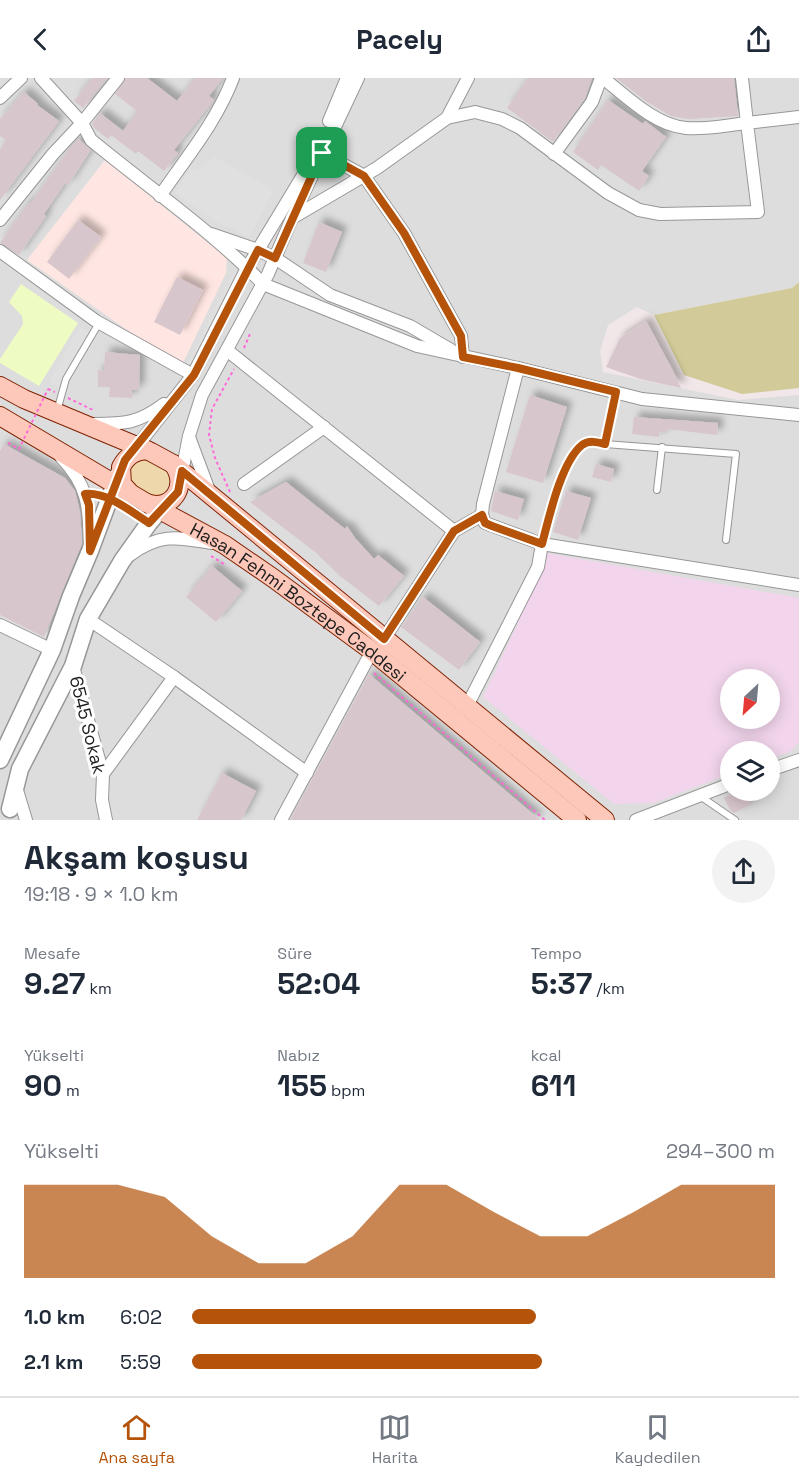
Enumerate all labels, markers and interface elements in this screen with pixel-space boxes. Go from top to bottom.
text: Pacely [356,22,443,57]
icon: back [24,23,57,56]
icon: share [742,23,775,56]
pin [296,127,347,178]
icon: arrive [305,136,338,169]
street label: Hasan Fehmi Boztepe Caddesi [186,517,411,686]
north arrow [720,669,780,729]
map controls [720,669,780,801]
street label: 6545 Sokak [65,674,111,777]
button: layers [720,741,780,801]
text: Akşam koşusu [24,837,249,879]
button: share [712,840,775,903]
text: 19:18 · 9 × 1.0 km [24,881,178,907]
text: Mesafe [24,943,81,964]
text: Süre [277,943,312,964]
text: Tempo [531,943,582,964]
text: 9.27 [24,964,85,1003]
text: 52:04 [277,964,360,1003]
text: 5:37 [531,964,592,1003]
text: km [85,978,112,999]
text: /km [592,978,625,999]
text: Yükselti [24,1045,84,1066]
text: Nabız [277,1045,320,1066]
text: kcal [531,1045,562,1066]
text: 90 [24,1066,62,1105]
text: 155 [277,1066,327,1105]
text: 611 [531,1066,576,1105]
text: m [62,1080,80,1101]
text: bpm [327,1080,365,1101]
text: Yükselti [24,1138,99,1164]
text: 294–300 m [666,1138,775,1164]
text: 1.0 km [24,1304,85,1330]
text: 6:02 [120,1304,162,1330]
text: 2.1 km [24,1349,83,1375]
text: 5:59 [120,1349,161,1375]
tab: Ana sayfa [98,1411,175,1468]
tab: Harita [372,1411,418,1468]
tab: Kaydedilen [615,1411,701,1468]

